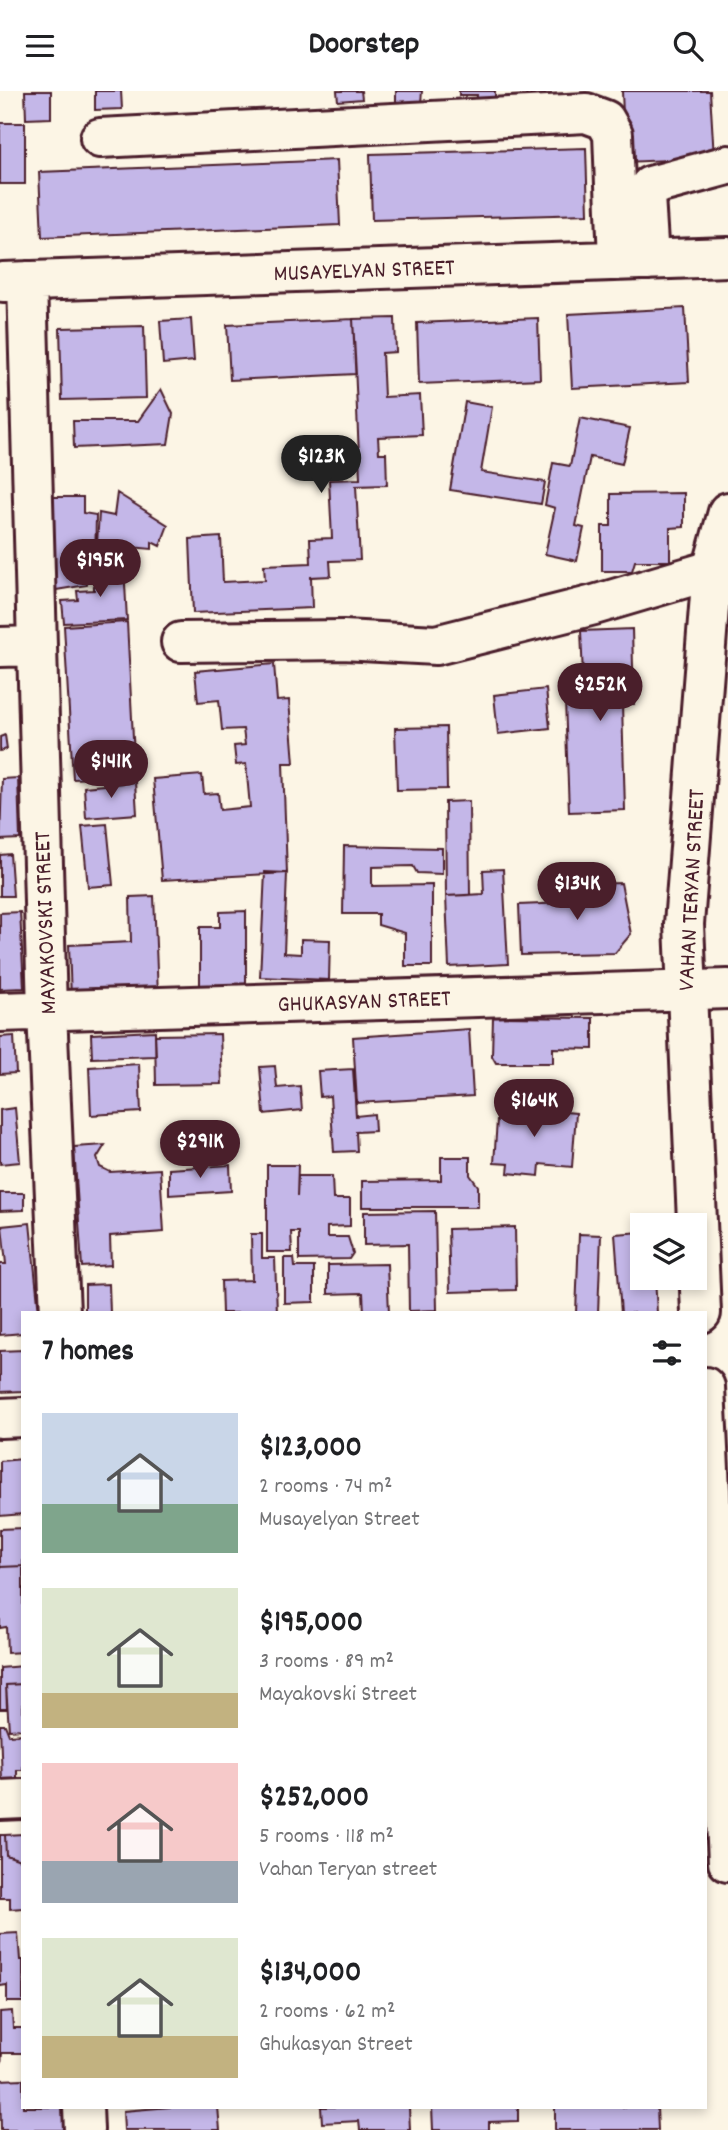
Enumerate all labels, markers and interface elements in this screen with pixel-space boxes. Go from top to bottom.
text: Doorstep [309,23,419,69]
icon: menu [21,27,59,65]
icon: search [669,27,707,65]
street label: MUSAYELYAN STREET [273,252,456,292]
pin: $123K [272,435,370,495]
text: $123K [297,441,345,474]
pin: $195K [51,539,149,599]
text: $195K [76,545,124,578]
pin: $252K [551,663,649,723]
text: $252K [573,669,627,702]
pin: $141K [62,741,160,800]
text: $141K [90,746,132,779]
street label: VAHAN TERYAN STREET [671,788,715,992]
street label: MAYAKOVSKI STREET [27,830,67,1015]
pin: $134K [528,863,626,922]
text: $134K [553,868,601,901]
street label: GHUKASYAN STREET [277,983,452,1023]
pin: $164K [485,1079,583,1139]
text: $164K [510,1085,558,1118]
pin: $291K [151,1121,249,1180]
text: $291K [176,1126,224,1159]
map controls [630,1213,707,1290]
button: layers [630,1213,707,1290]
text: 7 homes [42,1332,134,1375]
icon: filters [648,1334,686,1372]
text: $123,000 [259,1428,362,1471]
icon: home [98,1441,182,1525]
text: 2 rooms · 74 m² [259,1471,392,1504]
text: Musayelyan Street [259,1504,420,1537]
text: $195,000 [259,1603,363,1646]
icon: home [98,1616,182,1700]
text: 3 rooms · 89 m² [259,1646,394,1679]
text: Mayakovski Street [259,1679,417,1712]
text: $252,000 [259,1778,369,1821]
icon: home [98,1791,182,1875]
text: 5 rooms · 118 m² [259,1821,394,1854]
text: Vahan Teryan street [259,1854,437,1887]
text: $134,000 [259,1953,361,1996]
icon: home [98,1966,182,2050]
text: 2 rooms · 62 m² [259,1996,395,2029]
text: Ghukasyan Street [259,2029,413,2062]

